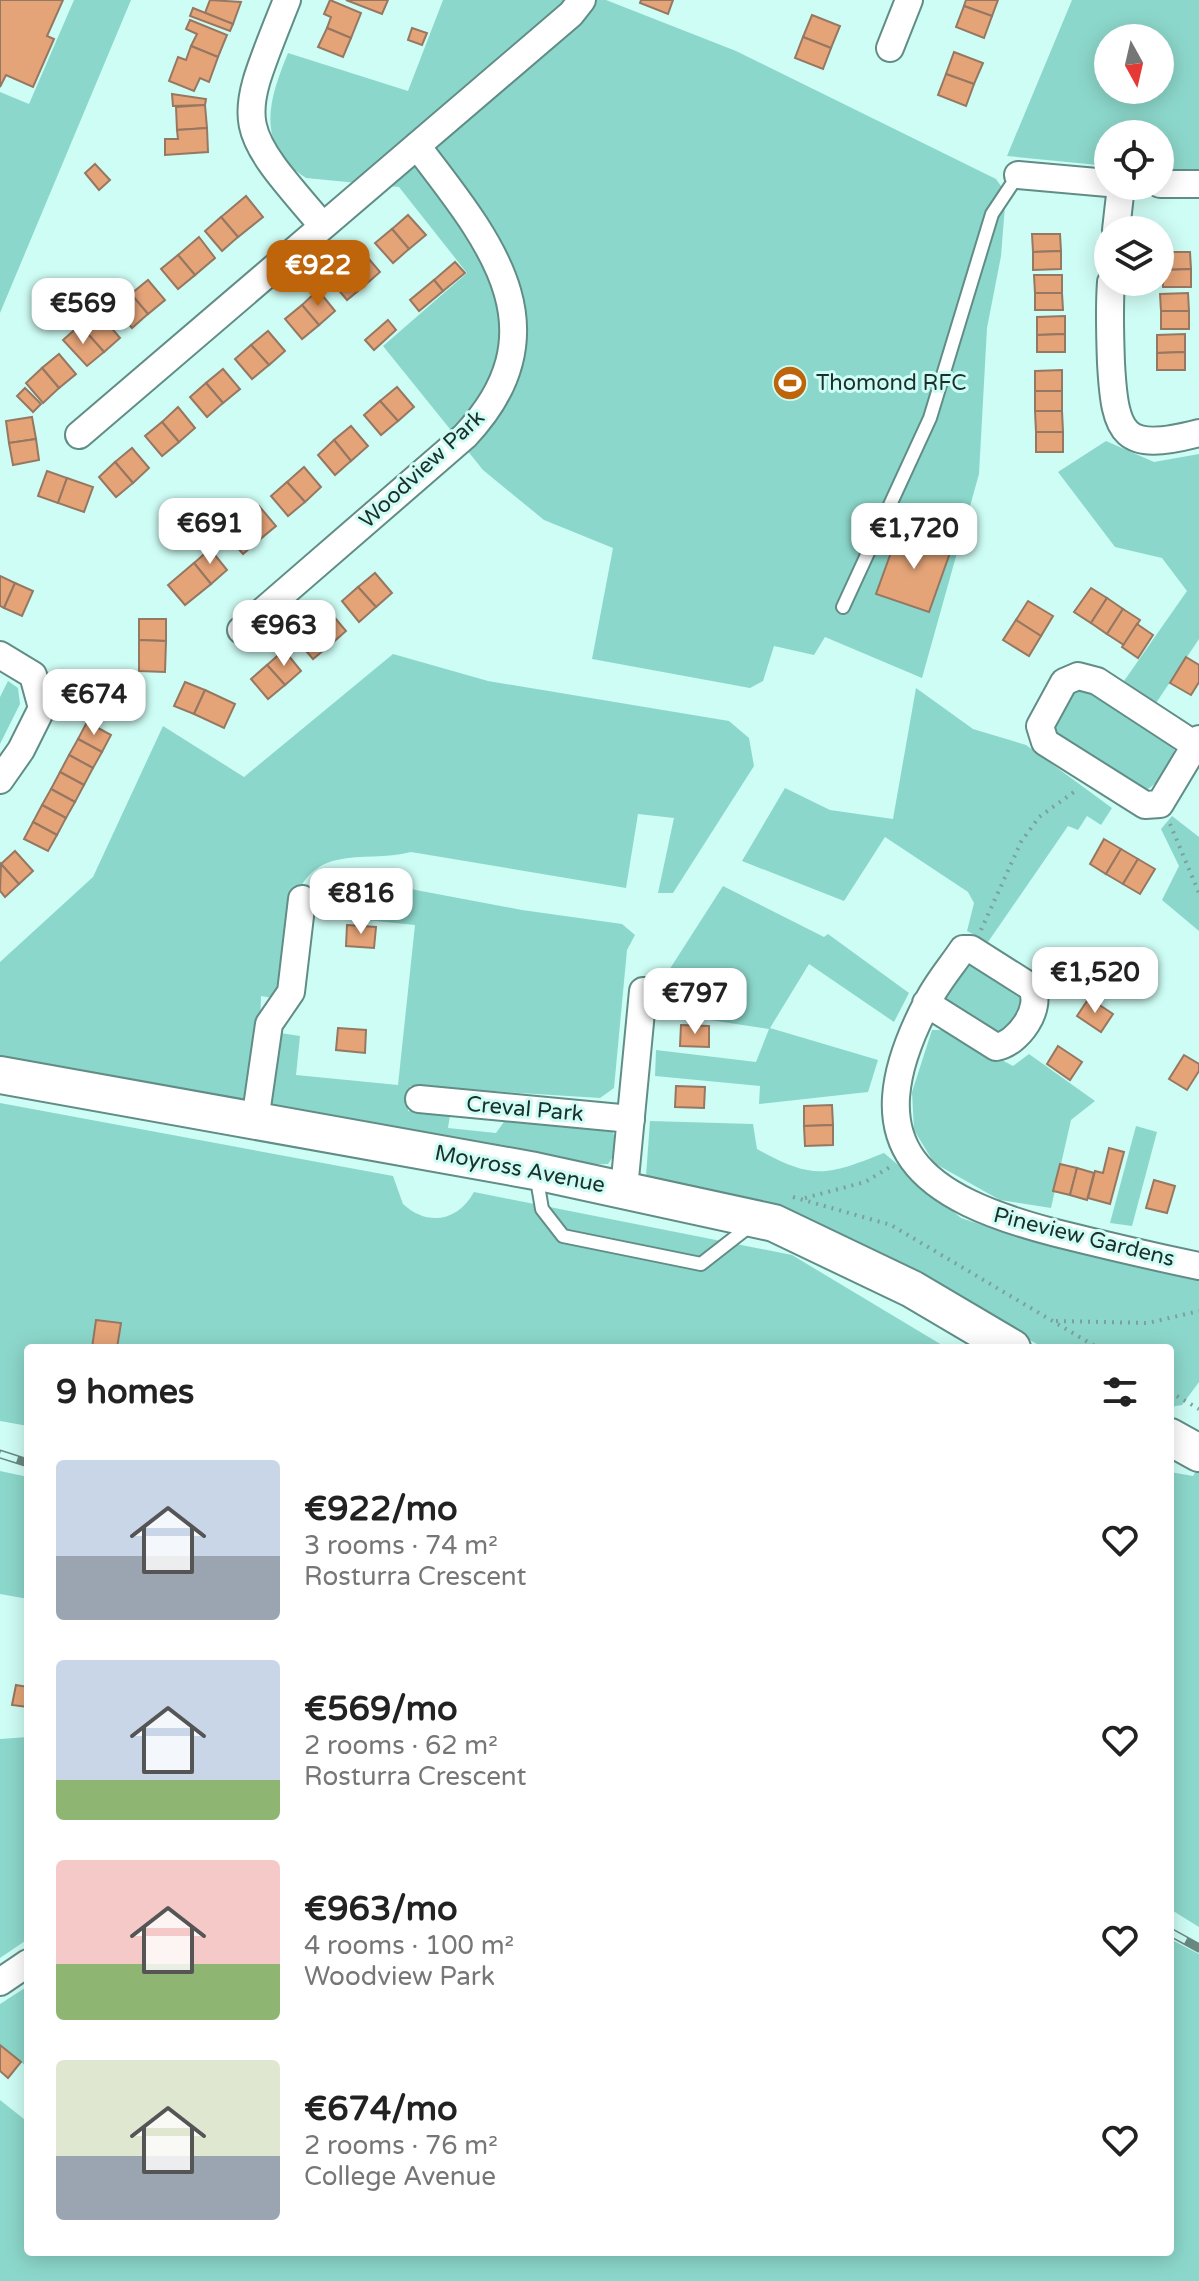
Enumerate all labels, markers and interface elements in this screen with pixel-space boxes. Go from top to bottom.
north arrow [1094,24,1174,104]
map controls [1094,24,1174,296]
button: locate [1094,120,1174,200]
button: layers [1094,216,1174,296]
pin: €922 [271,240,365,308]
text: €922 [285,250,351,281]
pin: €569 [36,278,130,346]
text: €569 [50,288,116,319]
sports icon: Thomond RFC [771,364,809,402]
place label: Thomond RFC [816,370,967,396]
street label: Woodview Park [354,404,490,534]
pin: €691 [163,498,257,566]
pin: €1,720 [849,503,979,571]
text: €691 [177,508,243,539]
text: €1,720 [869,513,959,544]
pin: €963 [237,600,331,668]
text: €963 [251,610,317,641]
pin: €674 [47,669,141,737]
text: €674 [61,679,127,710]
pin: €816 [314,868,408,936]
text: €816 [328,878,394,909]
pin: €1,520 [1030,947,1160,1015]
text: €1,520 [1050,957,1140,988]
pin: €797 [648,968,742,1036]
text: €797 [662,978,728,1009]
street label: Creval Park [465,1091,585,1127]
street label: Moyross Avenue [433,1140,607,1198]
street label: Pineview Gardens [991,1202,1177,1272]
icon: filters [1098,1370,1142,1414]
text: 9 homes [56,1372,194,1413]
text: €922/mo [304,1489,458,1530]
icon: home [120,1492,216,1588]
icon: heart [1098,1518,1142,1562]
text: 3 rooms · 74 m² [304,1530,498,1561]
text: Rosturra Crescent [304,1561,526,1592]
text: €569/mo [304,1689,458,1730]
icon: home [120,1692,216,1788]
icon: heart [1098,1718,1142,1762]
text: 2 rooms · 62 m² [304,1730,498,1761]
text: Rosturra Crescent [304,1761,526,1792]
text: €963/mo [304,1889,458,1930]
icon: home [120,1892,216,1988]
icon: heart [1098,1918,1142,1962]
text: 4 rooms · 100 m² [304,1930,514,1961]
text: Woodview Park [304,1961,495,1992]
text: €674/mo [304,2089,458,2130]
icon: home [120,2092,216,2188]
icon: heart [1098,2118,1142,2162]
text: 2 rooms · 76 m² [304,2130,498,2161]
text: College Avenue [304,2161,496,2192]

